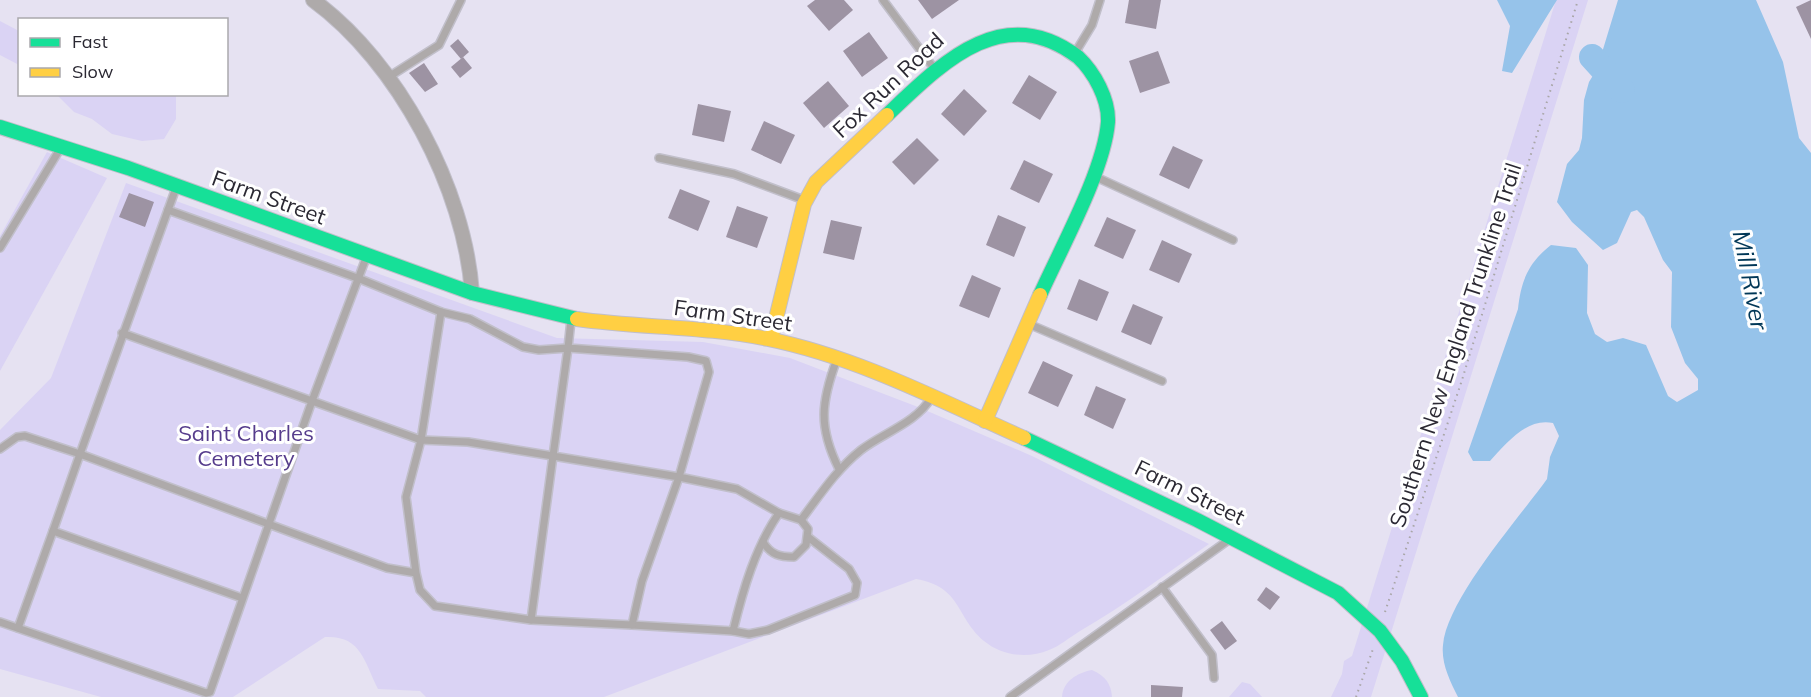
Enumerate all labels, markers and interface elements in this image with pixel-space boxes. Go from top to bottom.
legend [18,18,228,96]
street label: Fox Run Road [826,26,950,144]
text: Fast [72,30,108,53]
text: Slow [72,60,114,83]
street label: Southern New England Trunkline Trail [1383,159,1527,531]
street label: Farm Street [208,163,330,231]
water label: Mill River [1727,228,1776,334]
street label: Farm Street [672,293,794,337]
park label: Saint Charles Cemetery [178,419,314,472]
street label: Farm Street [1130,453,1250,531]

